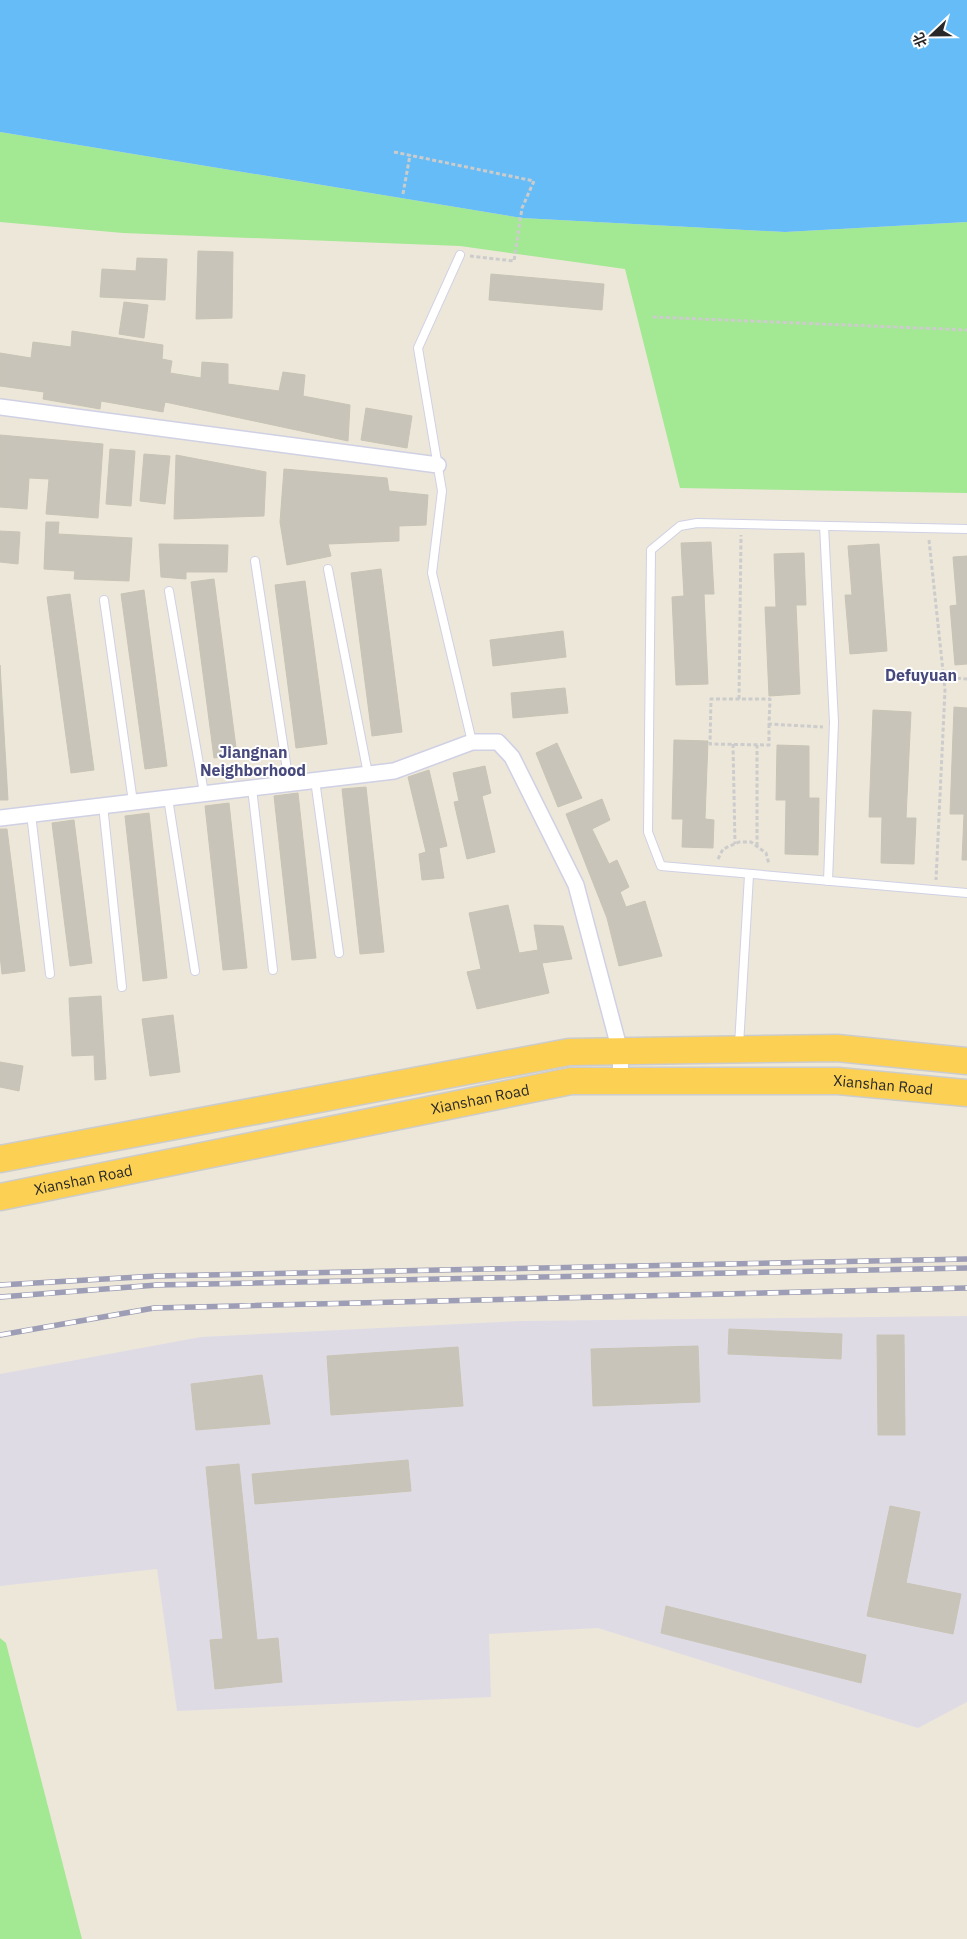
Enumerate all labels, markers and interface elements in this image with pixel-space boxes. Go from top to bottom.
north arrow [907,10,957,60]
text: 北 [909,30,931,50]
district label: Defuyuan [885,665,957,685]
district label: Jiangnan Neighborhood [200,742,306,780]
street label: Xianshan Road [833,1071,934,1099]
street label: Xianshan Road [429,1080,531,1118]
street label: Xianshan Road [32,1160,134,1199]

